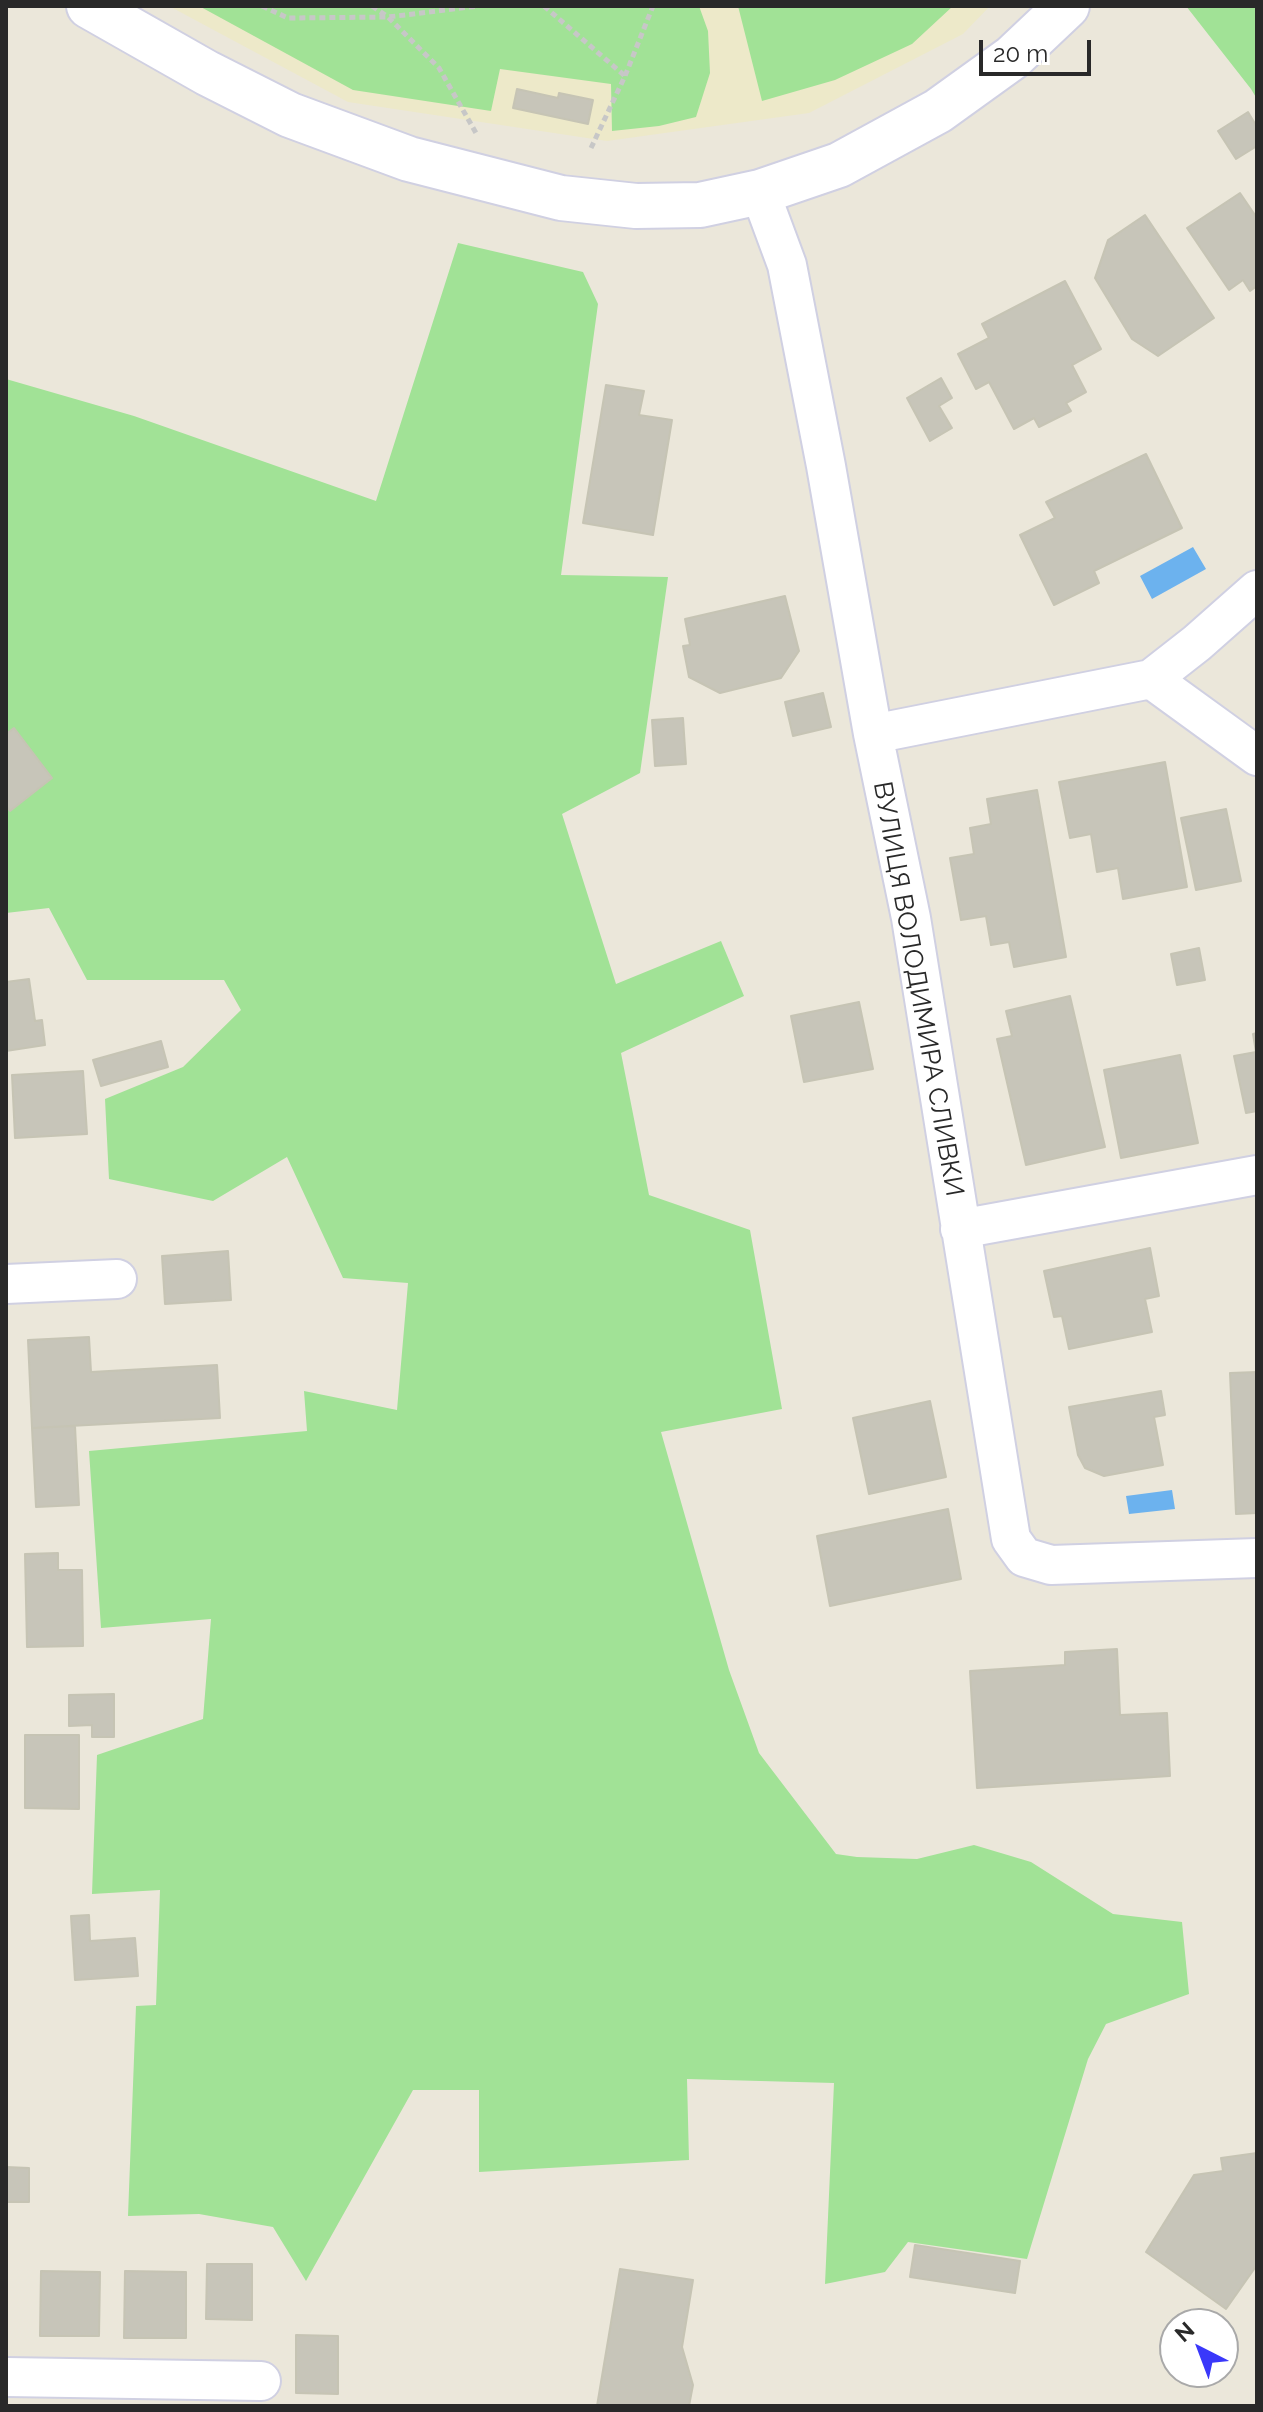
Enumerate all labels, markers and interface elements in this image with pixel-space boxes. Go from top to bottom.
scale bar [983,24,1095,74]
text: 20 m [993,39,1048,68]
street label: ВУЛИЦЯ ВОЛОДИМИРА СЛИВКИ [866,779,970,1199]
north arrow [1159,2308,1239,2388]
text: N [1169,2316,1199,2347]

